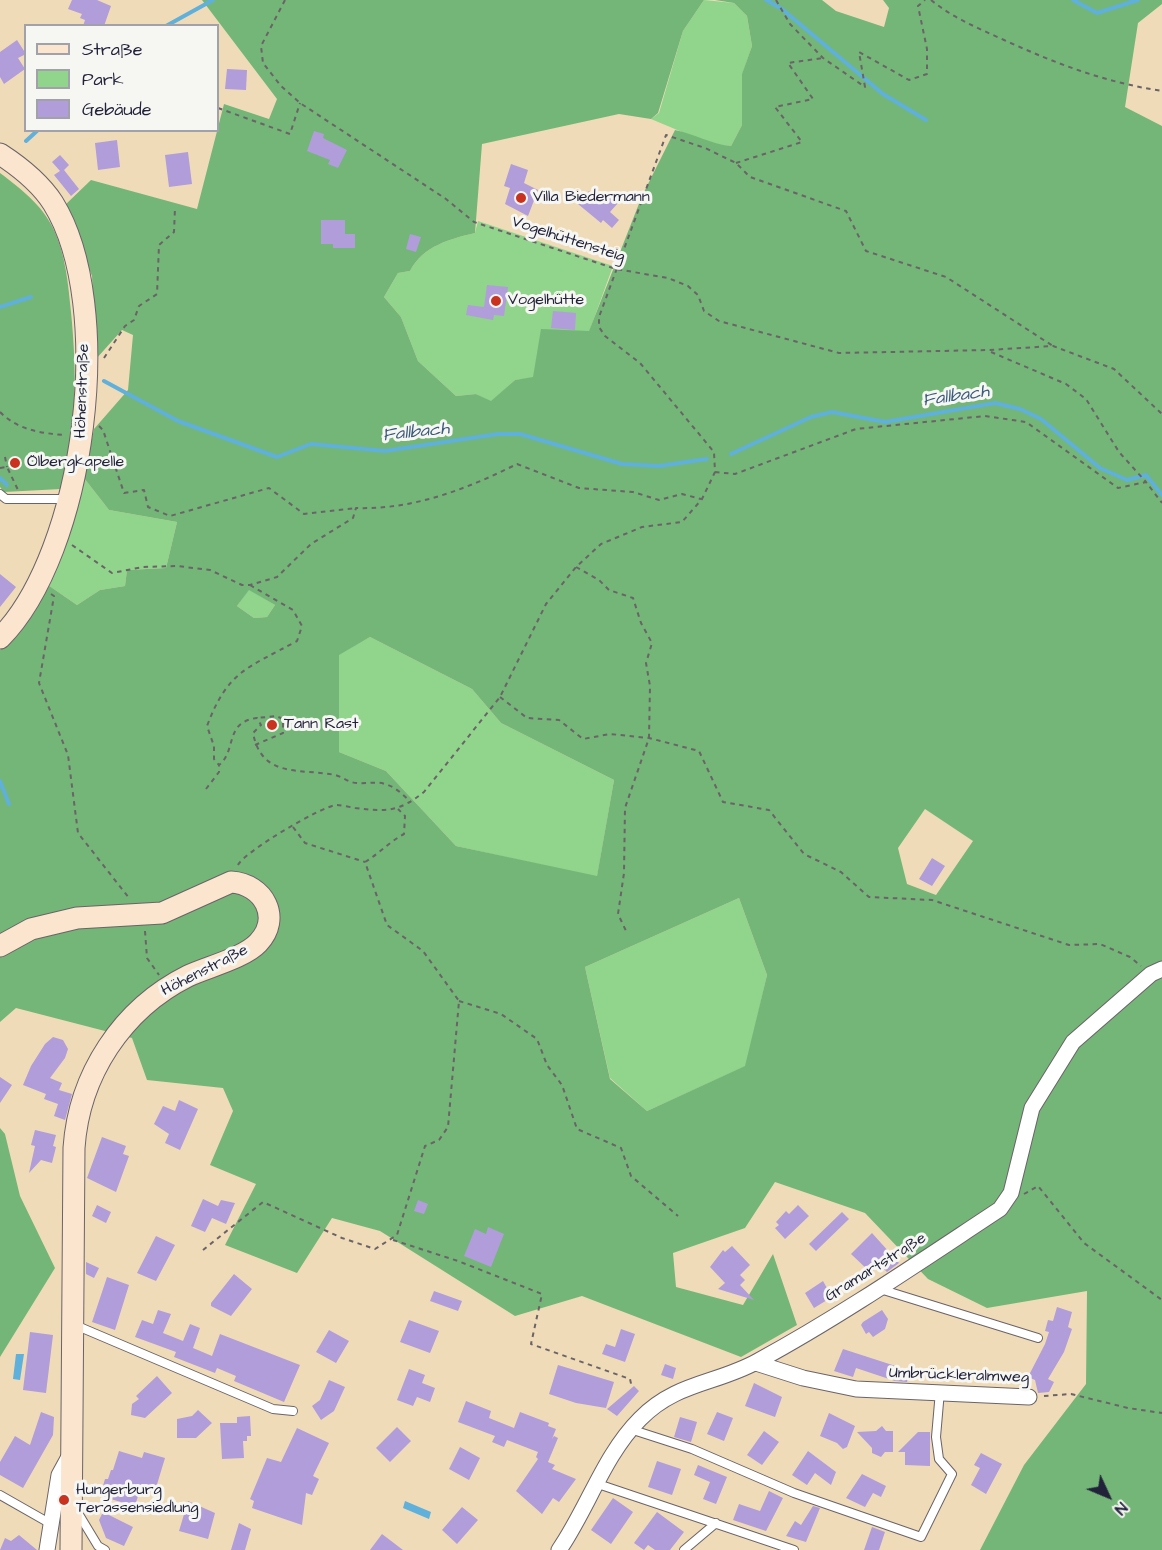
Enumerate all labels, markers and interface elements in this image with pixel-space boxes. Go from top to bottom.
legend [24,24,219,132]
text: Straße [82,37,142,62]
text: Park [82,67,124,92]
text: Gebäude [82,97,152,122]
place label: Villa Biedermann [533,188,650,208]
marker: Villa Biedermann [514,191,528,205]
street label: Vogelhüttensteig [509,213,627,267]
place label: Vogelhütte [508,291,584,311]
marker: Vogelhütte [489,294,503,308]
street label: Höhenstraße [72,343,94,439]
water label: Fallbach [921,382,991,412]
water label: Fallbach [382,419,450,447]
place label: Ölbergkapelle [27,453,124,473]
marker: Ölbergkapelle [8,456,22,470]
place label: Tann Rast [284,715,359,735]
marker: Tann Rast [265,718,279,732]
street label: Höhenstraße [158,941,252,1001]
street label: Gramartstraße [822,1229,930,1307]
street label: Umbrückleralmweg [889,1364,1029,1388]
north arrow [1078,1466,1138,1526]
place label: Hungerburg Terassensiedlung [76,1481,199,1519]
marker: Hungerburg Terassensiedlung [57,1493,71,1507]
text: N [1110,1497,1132,1520]

